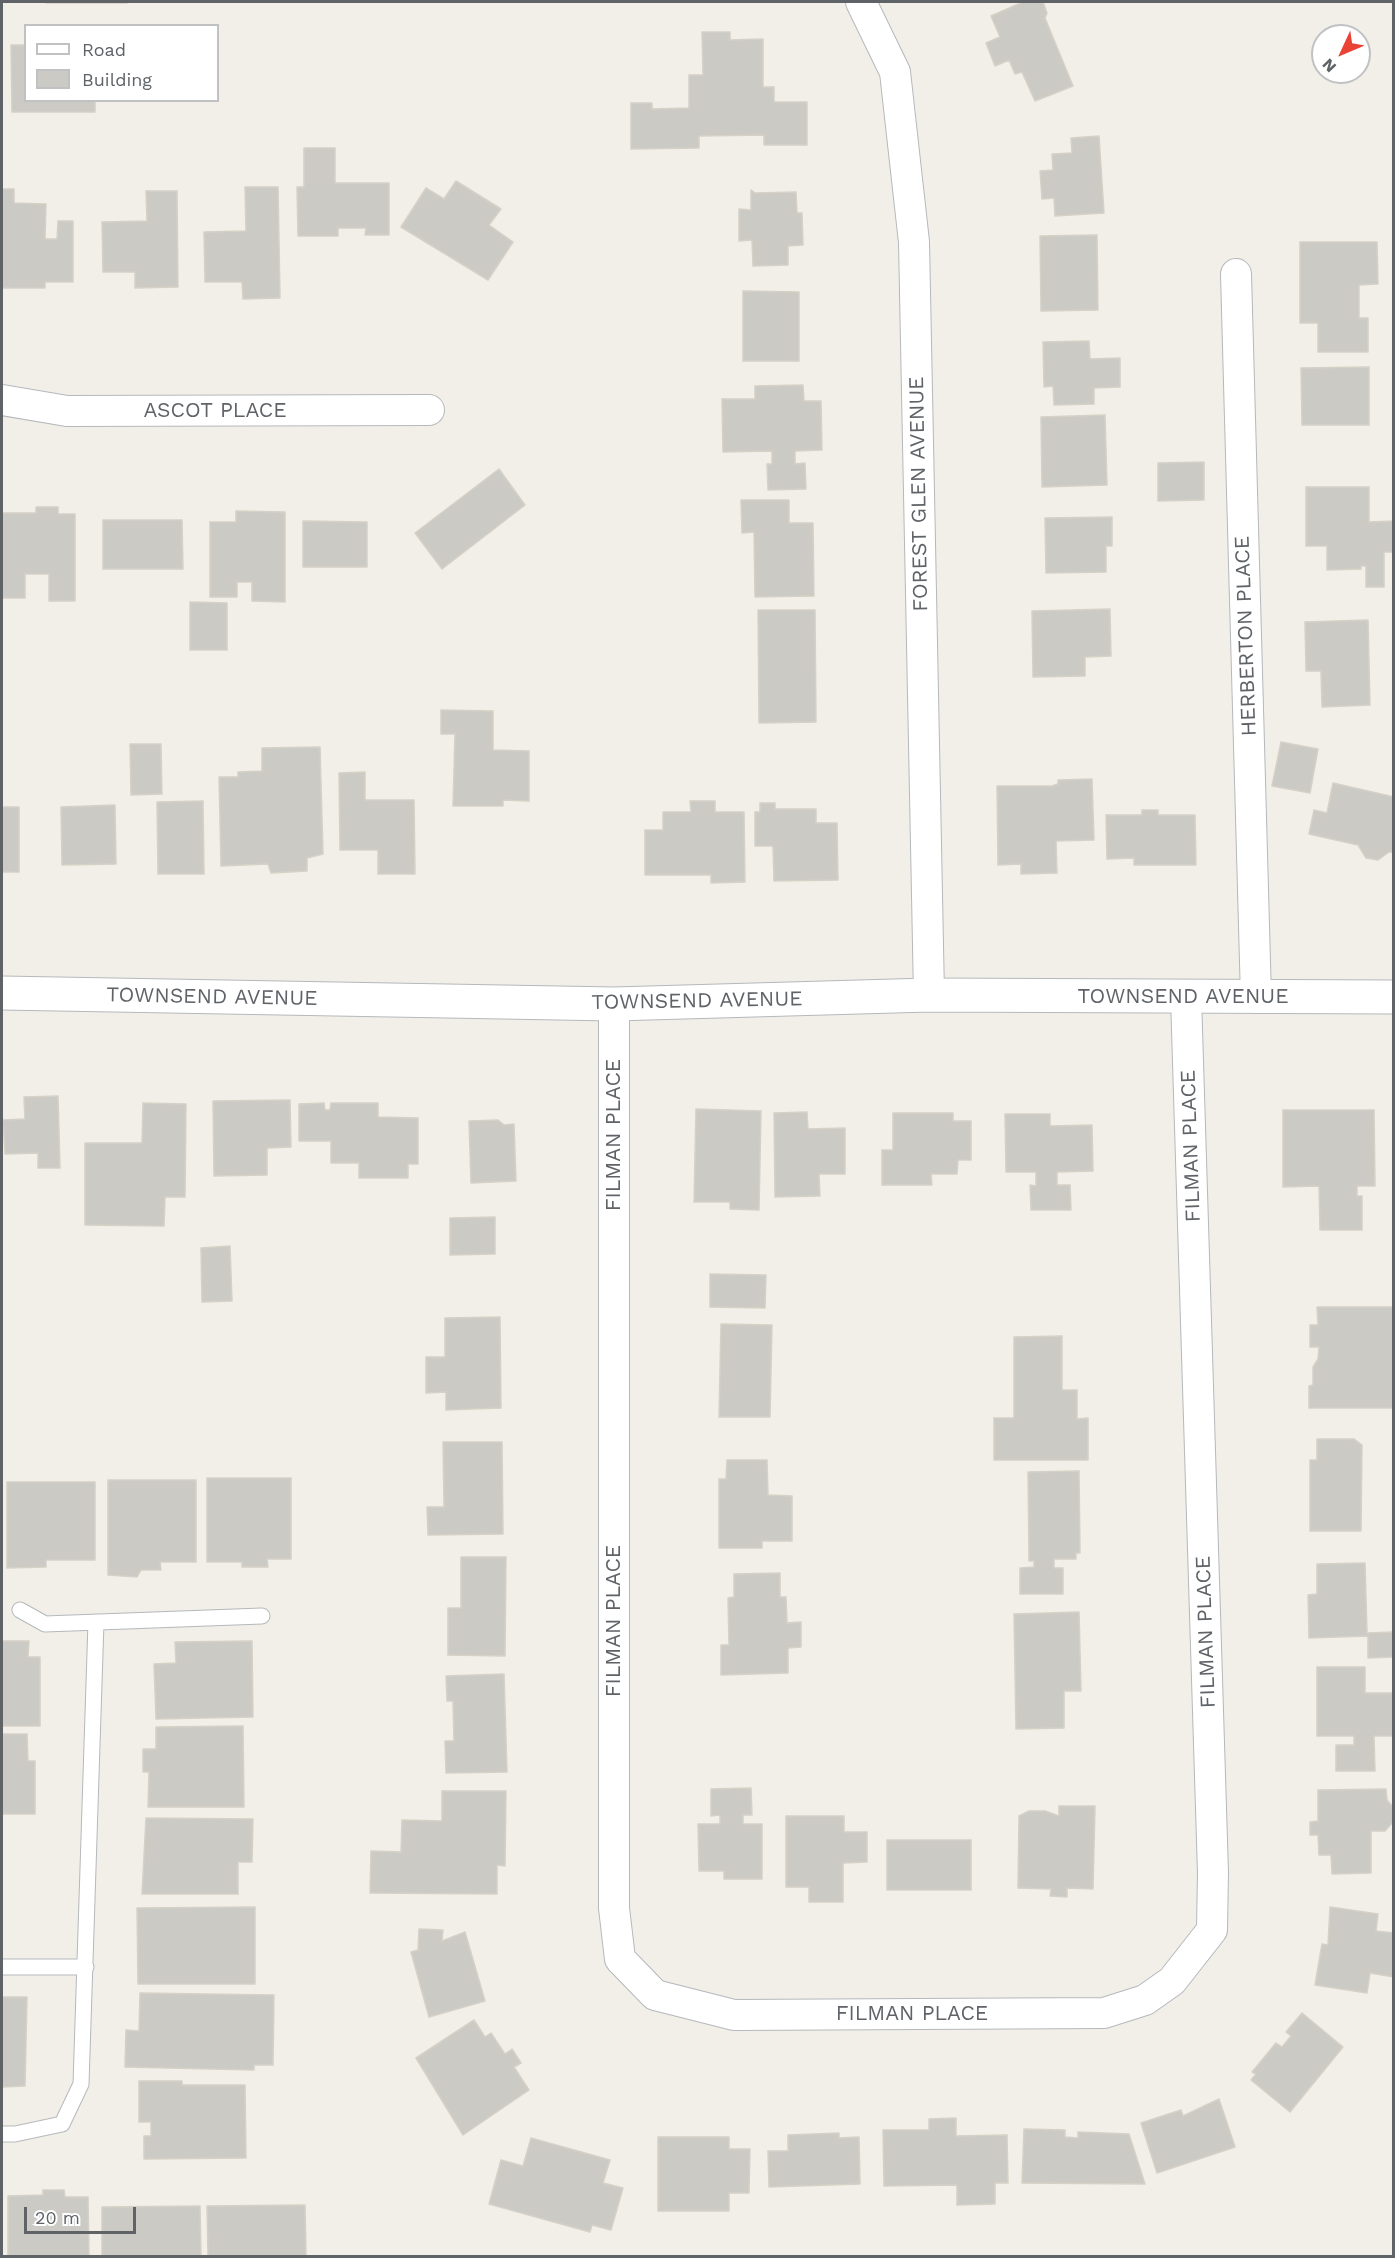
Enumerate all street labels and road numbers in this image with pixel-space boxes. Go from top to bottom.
street label: FOREST GLEN AVENUE [904,376,934,612]
street label: ASCOT PLACE [143,398,287,424]
street label: HERBERTON PLACE [1230,535,1262,737]
street label: TOWNSEND AVENUE [106,983,318,1011]
street label: TOWNSEND AVENUE [1077,984,1289,1010]
street label: TOWNSEND AVENUE [591,987,803,1015]
street label: FILMAN PLACE [601,1059,627,1211]
street label: FILMAN PLACE [1176,1069,1206,1223]
street label: FILMAN PLACE [601,1545,627,1697]
street label: FILMAN PLACE [1191,1555,1221,1709]
street label: FILMAN PLACE [836,2001,988,2027]

